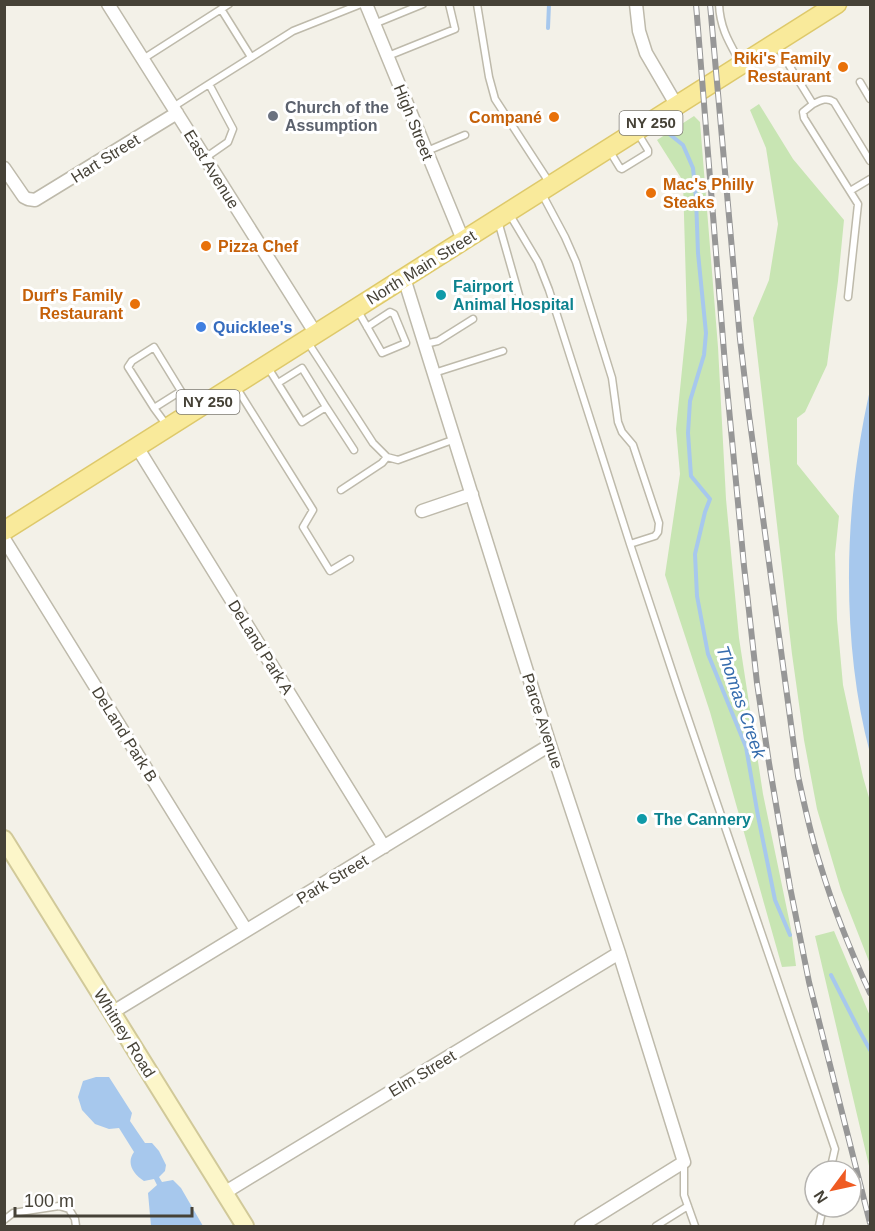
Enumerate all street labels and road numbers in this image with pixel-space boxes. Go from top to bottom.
street label: High Street [391,82,437,163]
road number: NY 250 [620,111,682,135]
street label: East Avenue [181,127,243,212]
street label: Hart Street [68,130,143,186]
street label: North Main Street [364,227,479,308]
road number: NY 250 [176,390,240,414]
street label: DeLand Park A [225,597,296,698]
street label: Parce Avenue [519,671,566,771]
street label: DeLand Park B [89,684,161,785]
street label: Park Street [294,851,371,907]
street label: Whitney Road [91,986,158,1080]
street label: Elm Street [386,1047,459,1100]

